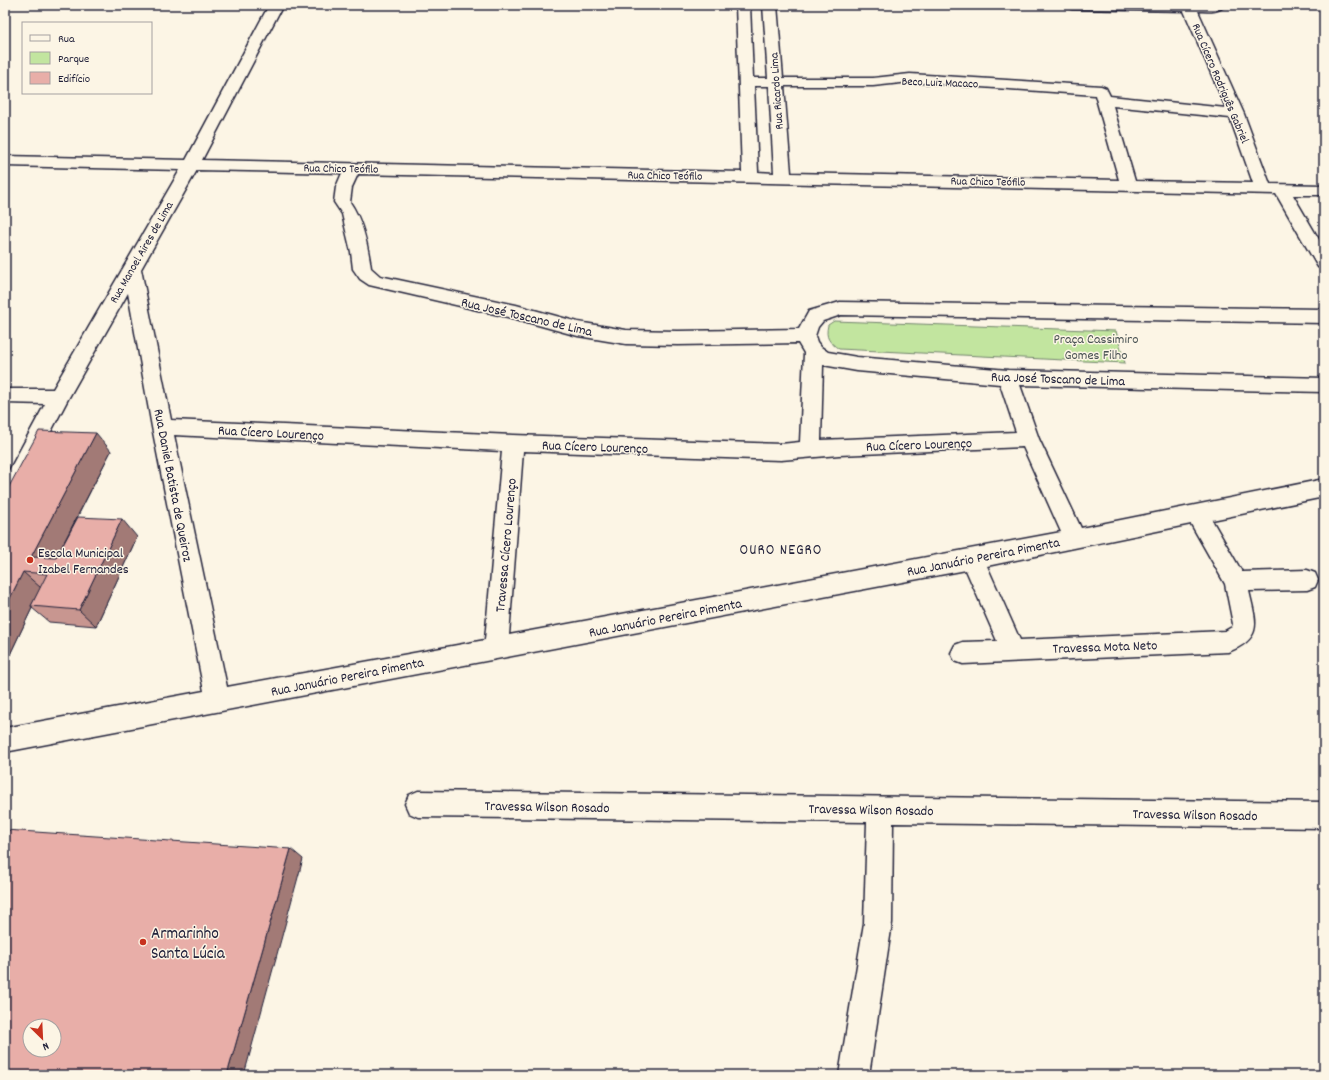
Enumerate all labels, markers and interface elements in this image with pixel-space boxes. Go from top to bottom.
street label: Rua Cícero Rodriguês Gabriel [1187,21,1253,146]
legend [22,22,152,94]
text: Rua [58,31,75,48]
text: Parque [58,51,89,68]
street label: Rua Ricardo Lima [766,52,789,130]
text: Edifício [58,71,90,88]
street label: Beco Luiz Macaco [901,74,979,93]
street label: Rua Chico Teófilo [303,160,379,179]
street label: Rua Chico Teófilo [627,167,703,186]
street label: Rua Chico Teófilo [950,173,1026,192]
street label: Rua Manoel Aires de Lima [106,198,179,307]
street label: Rua José Toscano de Lima [459,293,595,343]
park label: Praça Cassimiro Gomes Filho [1054,330,1138,366]
street label: Rua José Toscano de Lima [991,368,1126,392]
street label: Rua Daniel Batista de Queiroz [147,407,197,564]
street label: Rua Cícero Lourenço [217,421,324,447]
street label: Rua Cícero Lourenço [866,434,972,458]
street label: Rua Cícero Lourenço [542,436,648,460]
street label: Travessa Cícero Lourenço [491,477,523,613]
street label: Rua Januário Pereira Pimenta [905,533,1062,583]
district label: OURO NEGRO [740,540,822,562]
place label: Escola Municipal Izabel Fernandes [38,544,129,580]
marker: Escola Municipal Izabel Fernandes [25,555,35,565]
street label: Rua Januário Pereira Pimenta [587,594,744,644]
street label: Travessa Mota Neto [1052,636,1158,660]
street label: Rua Januário Pereira Pimenta [269,653,426,703]
street label: Travessa Wilson Rosado [484,797,610,819]
street label: Travessa Wilson Rosado [808,800,934,822]
street label: Travessa Wilson Rosado [1132,805,1258,827]
place label: Armarinho Santa Lúcia [151,923,226,967]
marker: Armarinho Santa Lúcia [138,937,148,947]
north arrow [22,1018,62,1058]
text: N [39,1037,51,1054]

